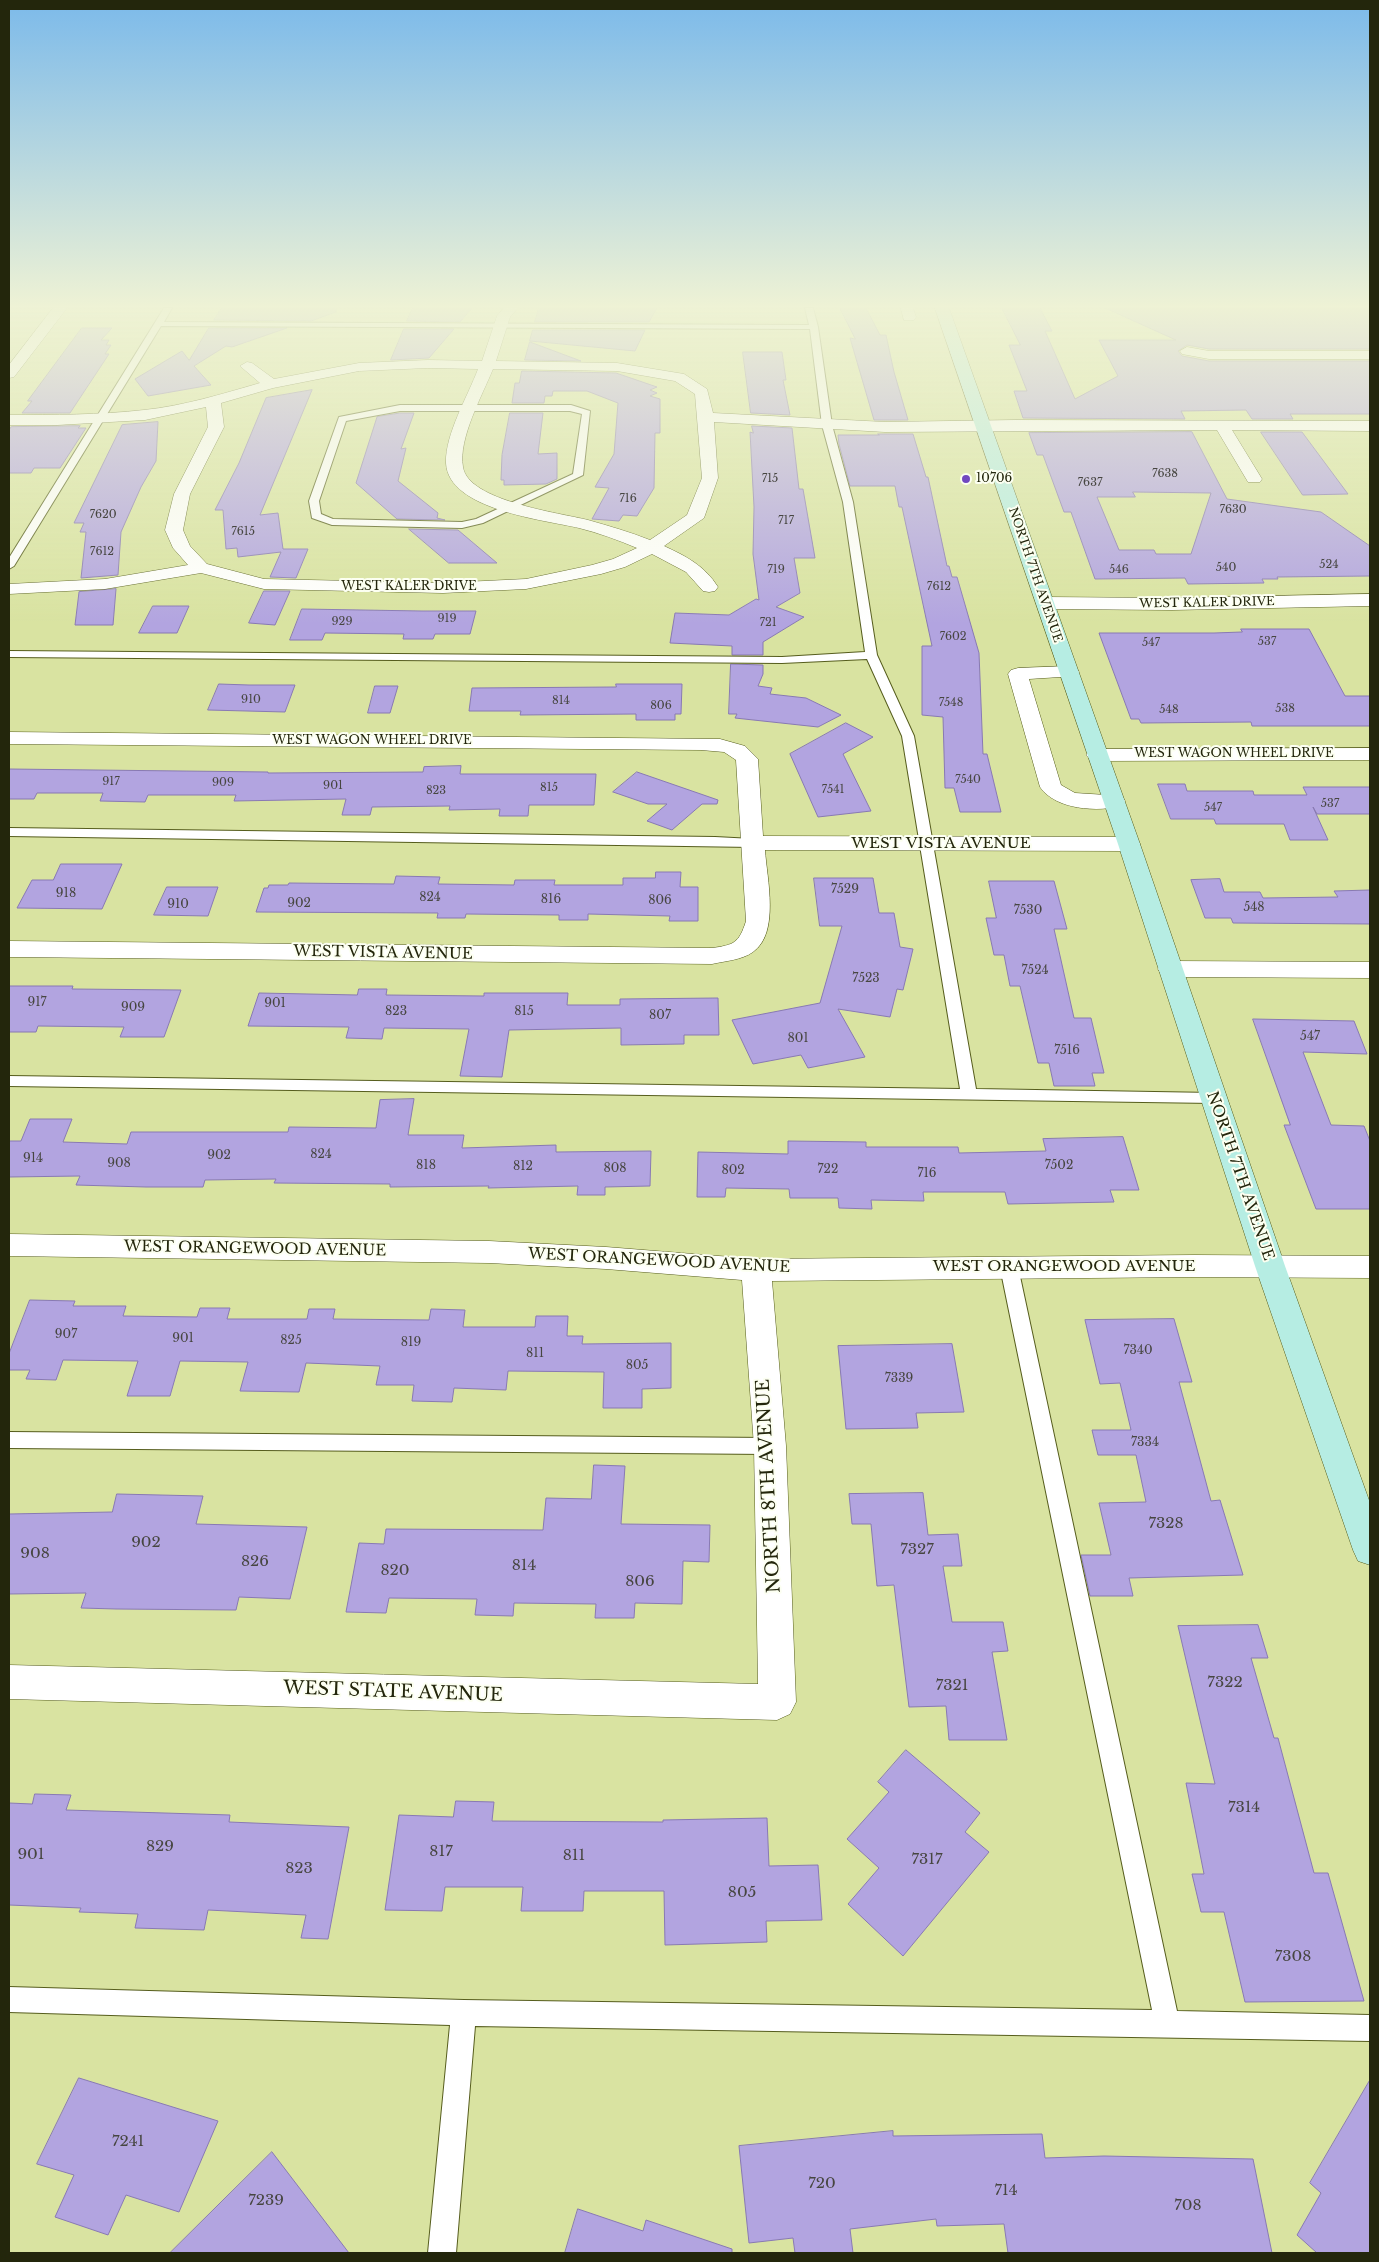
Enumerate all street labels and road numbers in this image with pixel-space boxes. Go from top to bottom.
street label: NORTH 7TH AVENUE [1005,505,1065,645]
street label: WEST KALER DRIVE [341,580,477,594]
street label: WEST KALER DRIVE [1139,595,1275,611]
street label: WEST WAGON WHEEL DRIVE [272,734,472,748]
street label: WEST WAGON WHEEL DRIVE [1134,747,1334,761]
street label: WEST VISTA AVENUE [851,835,1031,853]
street label: WEST VISTA AVENUE [293,942,473,964]
street label: NORTH 7TH AVENUE [1203,1089,1277,1263]
street label: WEST ORANGEWOOD AVENUE [124,1238,386,1260]
street label: WEST ORANGEWOOD AVENUE [527,1245,791,1277]
street label: WEST ORANGEWOOD AVENUE [933,1258,1195,1276]
street label: NORTH 8TH AVENUE [753,1378,785,1594]
street label: WEST STATE AVENUE [283,1677,503,1707]

